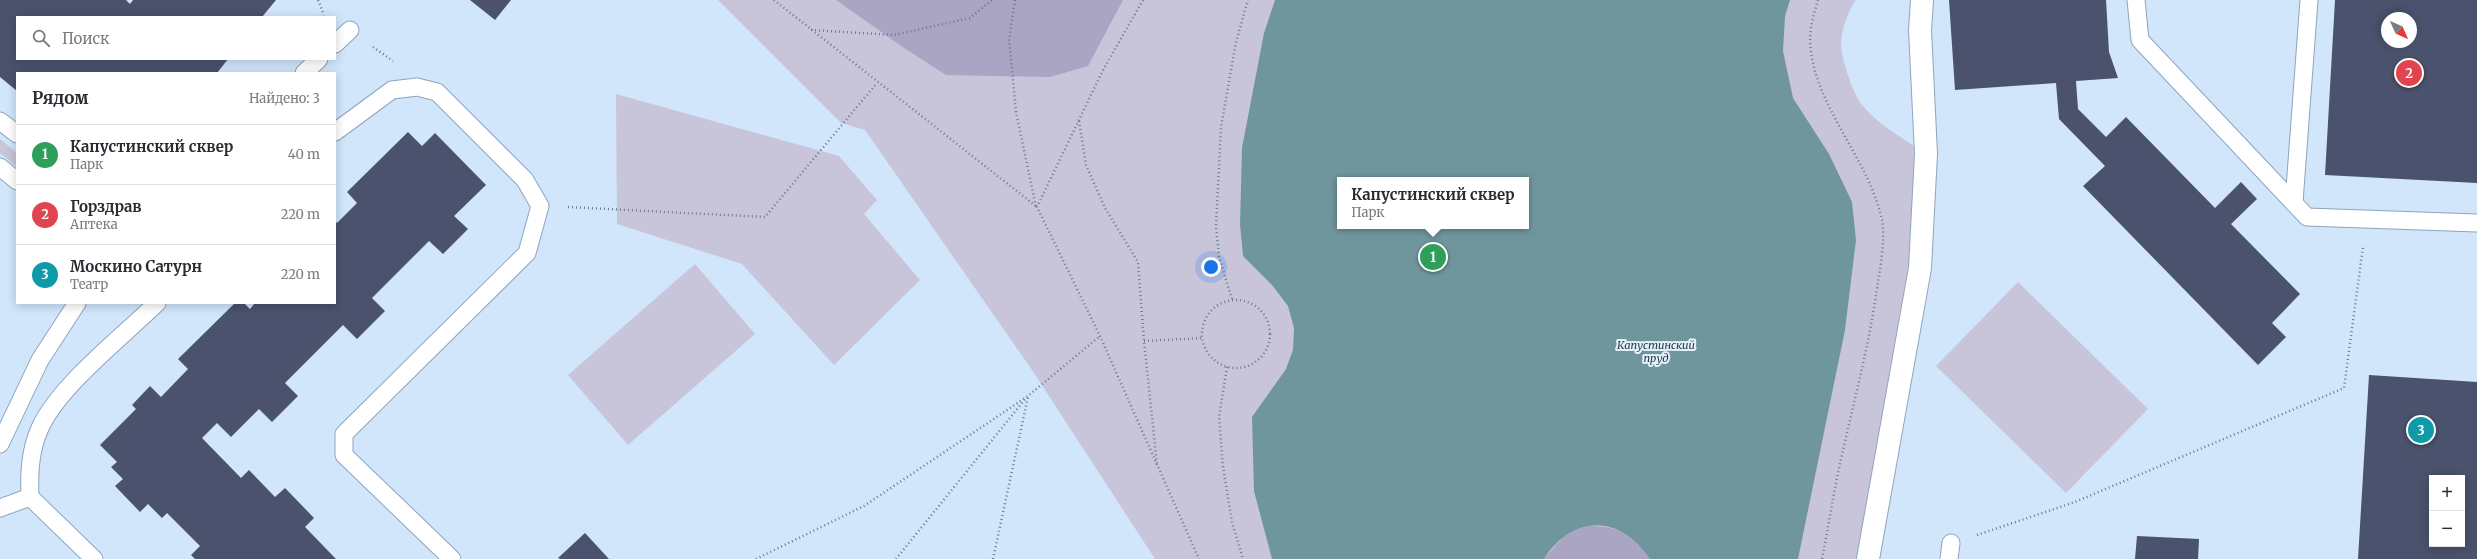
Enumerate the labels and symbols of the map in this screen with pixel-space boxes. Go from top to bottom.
north arrow [2381,12,2417,48]
pin: 2 [2396,58,2422,88]
pin: 1 [1420,242,1446,272]
your location [1201,257,1221,277]
water label: Капустинский пруд [1617,338,1695,365]
pin: 3 [2408,415,2434,445]

